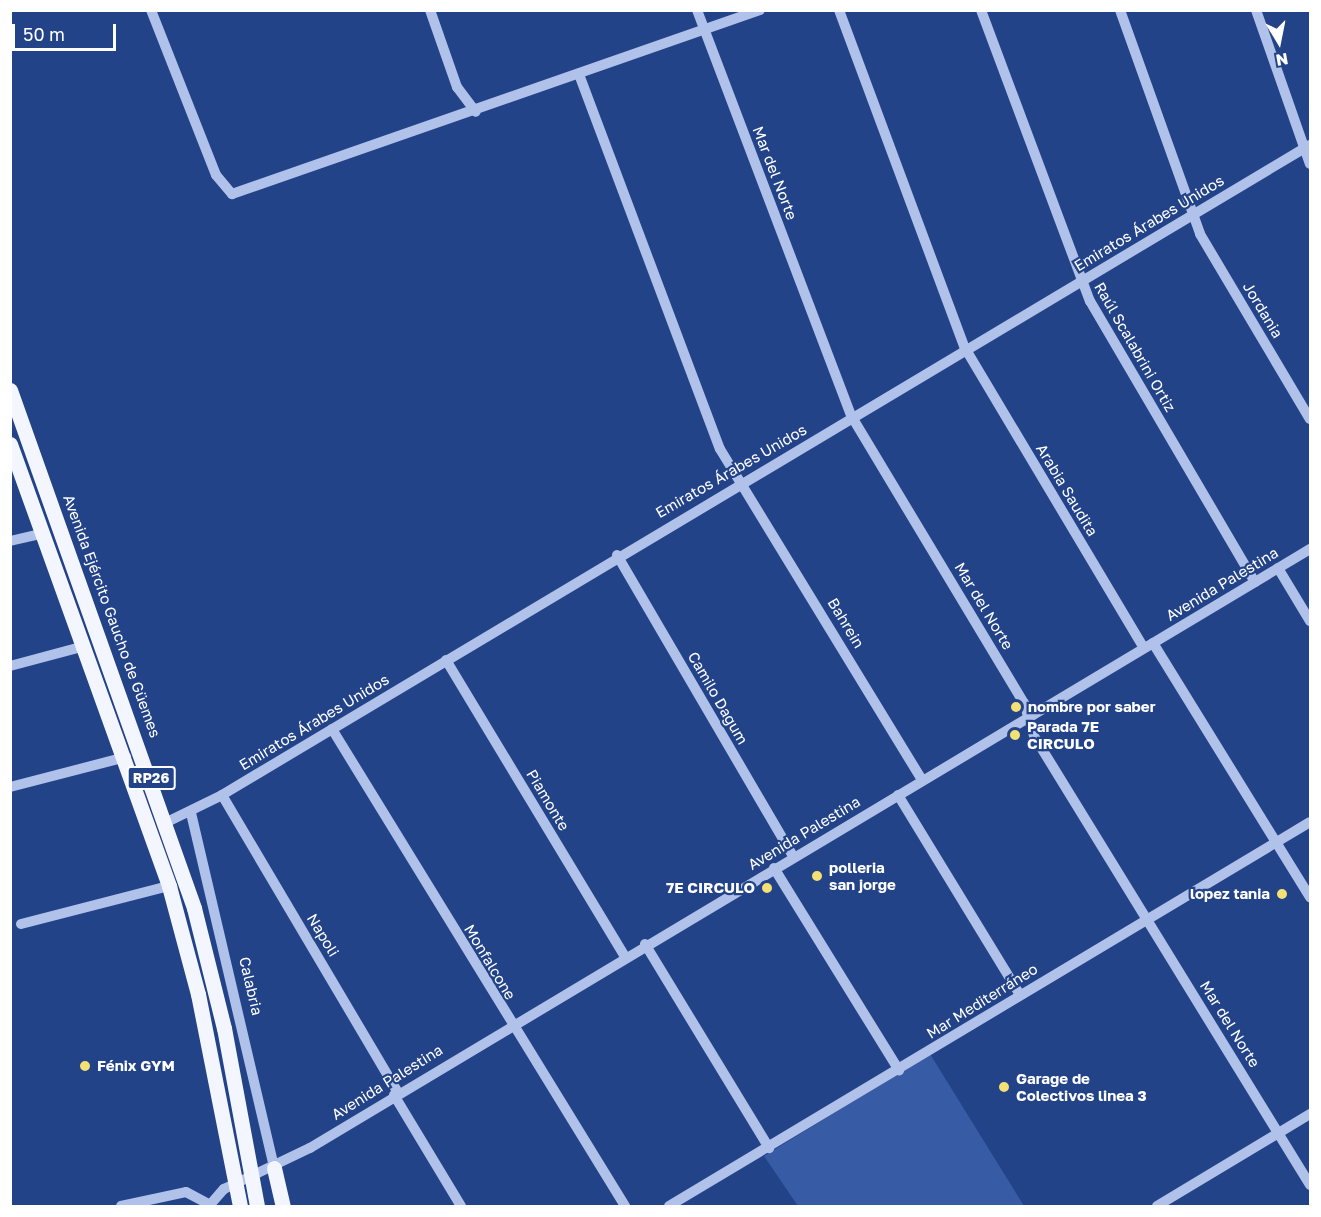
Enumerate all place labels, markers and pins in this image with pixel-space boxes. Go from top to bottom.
place label: nombre por saber [1028,698,1155,716]
marker: nombre por saber [1009,700,1023,714]
place label: Parada 7E CIRCULO [1027,717,1099,752]
marker: Parada 7E CIRCULO [1008,728,1022,742]
place label: polleria san jorge [829,858,896,893]
marker: polleria san jorge [810,869,824,883]
place label: 7E CIRCULO [666,879,755,897]
marker: 7E CIRCULO [760,881,774,895]
place label: lopez tania [1190,885,1270,903]
marker: lopez tania [1275,887,1289,901]
place label: Fénix GYM [97,1057,175,1075]
marker: Fénix GYM [78,1059,92,1073]
place label: Garage de Colectivos linea 3 [1016,1069,1147,1104]
marker: Garage de Colectivos linea 3 [997,1080,1011,1094]

